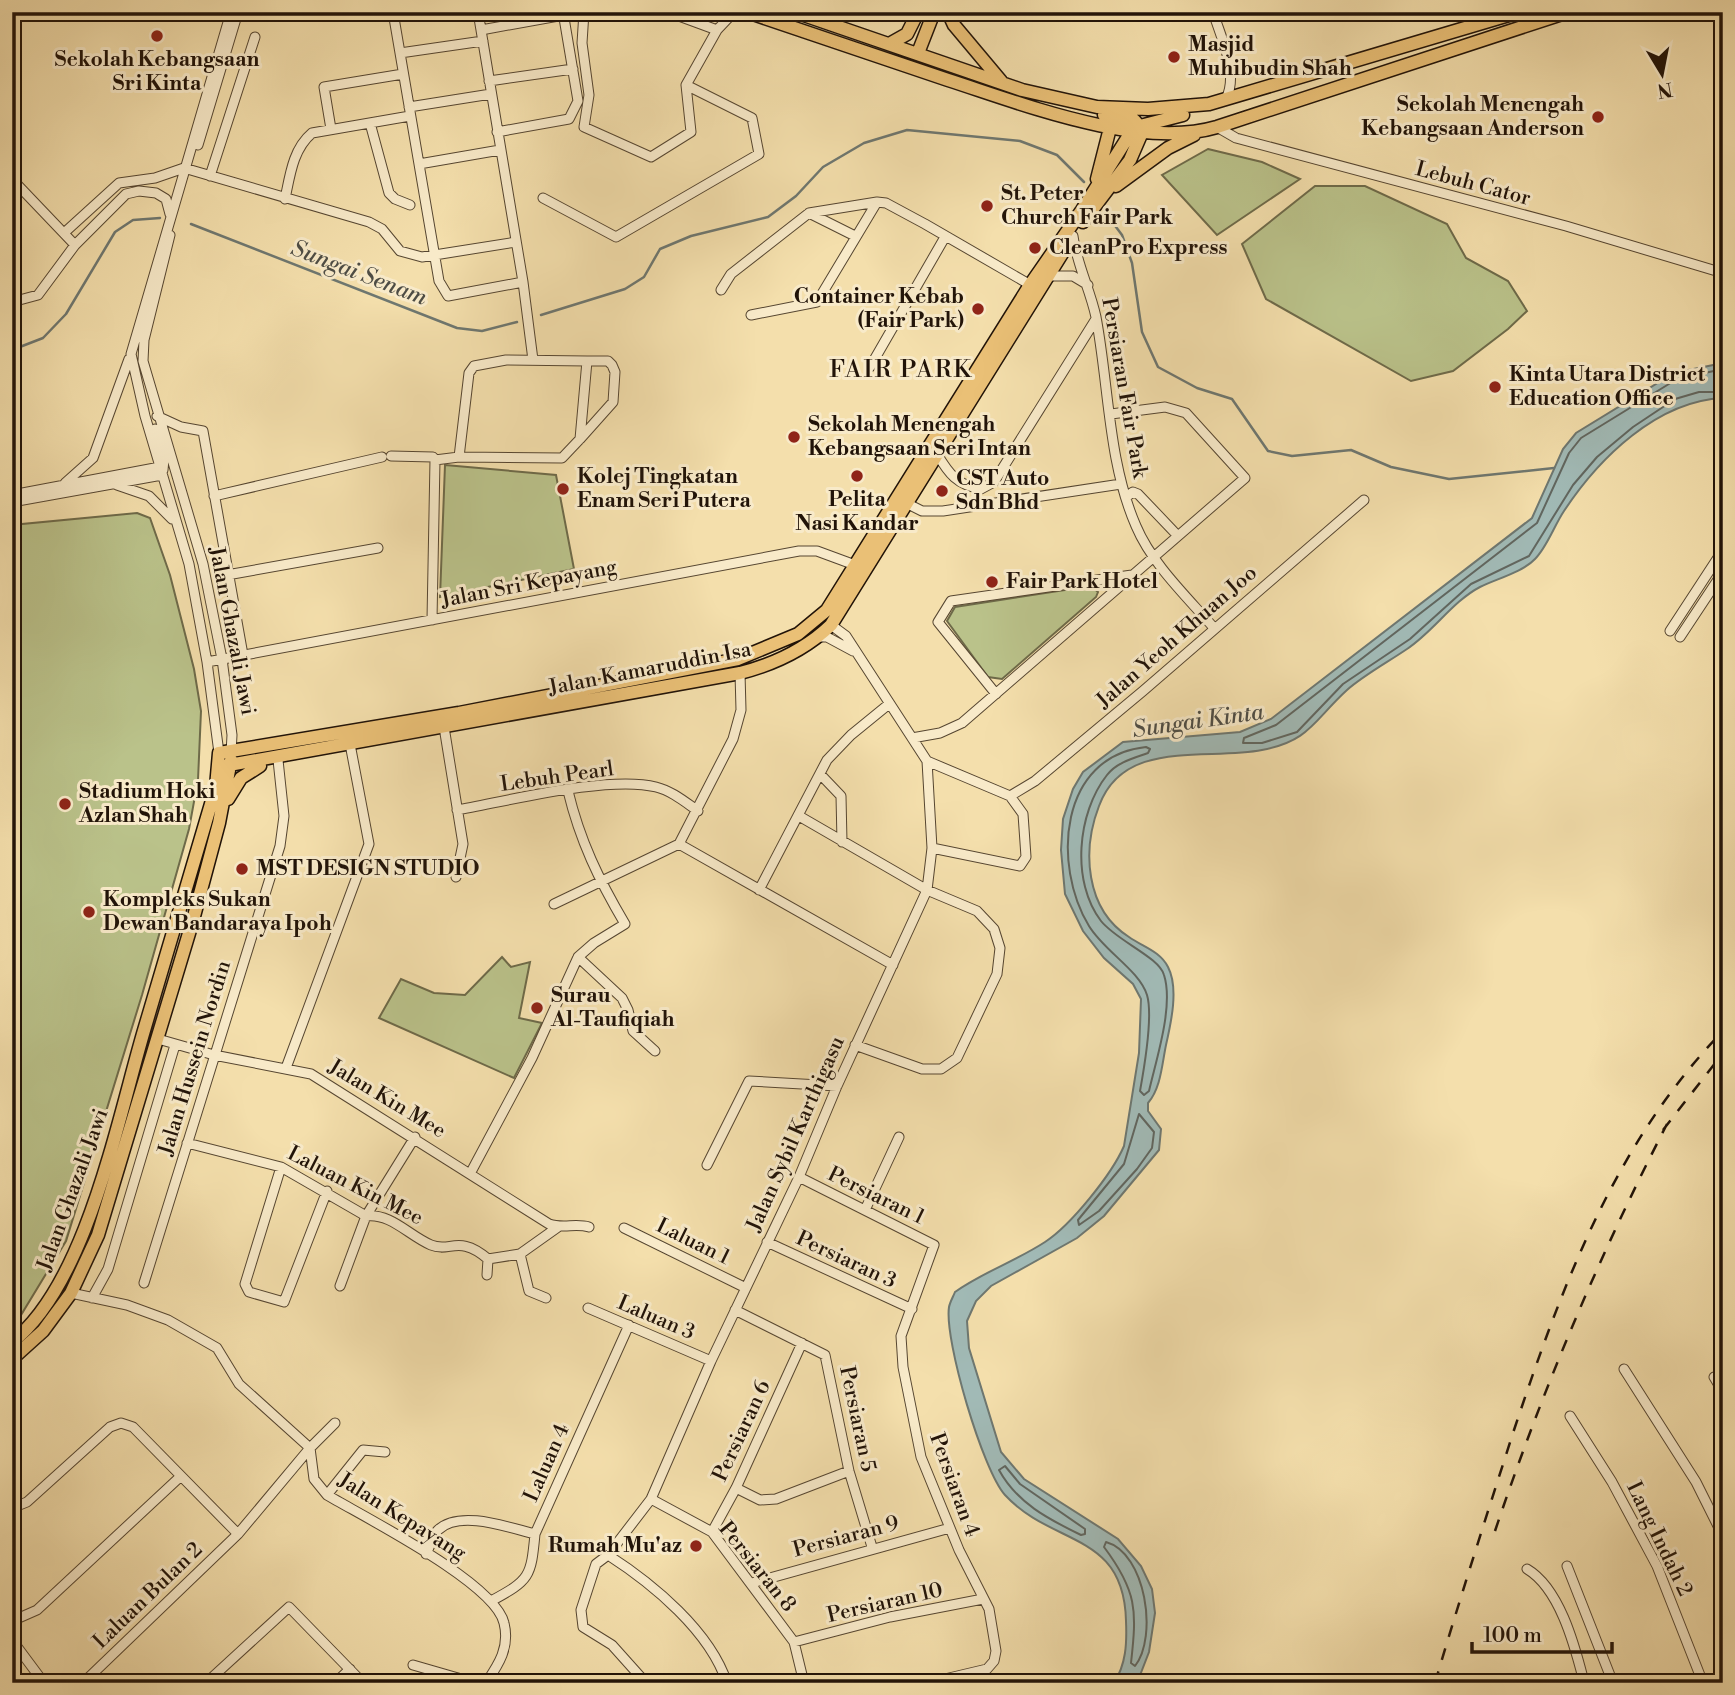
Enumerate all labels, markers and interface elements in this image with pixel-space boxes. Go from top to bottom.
marker: Sekolah Kebangsaan Sri Kinta [149,28,165,44]
place label: Masjid Muhibudin Shah [1188,32,1352,82]
north arrow [1626,38,1696,108]
place label: Sekolah Kebangsaan Sri Kinta [55,47,260,97]
marker: Masjid Muhibudin Shah [1166,49,1182,65]
text: N [1655,77,1674,103]
place label: Sekolah Menengah Kebangsaan Anderson [1361,92,1584,142]
marker: Sekolah Menengah Kebangsaan Anderson [1590,109,1606,125]
street label: Lebuh Cator [1412,156,1534,212]
place label: St. Peter Church Fair Park [1001,181,1174,231]
marker: St. Peter Church Fair Park [979,198,995,214]
water label: Sungai Senam [287,234,431,312]
place label: CleanPro Express [1049,235,1227,261]
marker: CleanPro Express [1027,240,1043,256]
place label: Container Kebab (Fair Park) [794,284,964,334]
street label: Persiaran Fair Park [1095,296,1153,481]
marker: Container Kebab (Fair Park) [970,301,986,317]
district label: FAIR PARK [829,355,973,385]
place label: Kinta Utara District Education Office [1509,362,1705,412]
marker: Kinta Utara District Education Office [1487,379,1503,395]
place label: Sekolah Menengah Kebangsaan Seri Intan [808,412,1031,462]
marker: Sekolah Menengah Kebangsaan Seri Intan [786,429,802,445]
place label: Kolej Tingkatan Enam Seri Putera [577,464,752,514]
place label: CST Auto Sdn Bhd [956,466,1049,516]
marker: Pelita Nasi Kandar [849,468,865,484]
marker: Kolej Tingkatan Enam Seri Putera [555,481,571,497]
marker: CST Auto Sdn Bhd [934,483,950,499]
place label: Pelita Nasi Kandar [795,487,919,537]
street label: Jalan Ghazali Jawi [203,544,261,717]
street label: Jalan Sri Kepayang [438,554,619,614]
street label: Jalan Yeoh Khuan Joo [1091,560,1263,715]
place label: Fair Park Hotel [1006,569,1158,595]
marker: Fair Park Hotel [984,574,1000,590]
street label: Jalan Kamaruddin Isa [545,637,754,702]
water label: Sungai Kinta [1131,698,1266,744]
street label: Lebuh Pearl [498,756,616,798]
place label: Stadium Hoki Azlan Shah [78,779,216,829]
marker: Stadium Hoki Azlan Shah [57,796,73,812]
place label: MST DESIGN STUDIO [256,856,480,882]
marker: MST DESIGN STUDIO [234,861,250,877]
place label: Kompleks Sukan Dewan Bandaraya Ipoh [103,887,332,937]
marker: Kompleks Sukan Dewan Bandaraya Ipoh [81,904,97,920]
street label: Jalan Hussein Nordin [153,957,237,1159]
place label: Surau Al-Taufiqiah [550,983,674,1033]
marker: Surau Al-Taufiqiah [529,1000,545,1016]
street label: Jalan Sybil Karthigasu [741,1032,851,1237]
street label: Jalan Kin Mee [323,1053,450,1144]
street label: Jalan Ghazali Jawi [31,1105,114,1276]
street label: Laluan Kin Mee [283,1141,427,1231]
street label: Persiaran 1 [823,1161,929,1231]
street label: Laluan 1 [652,1213,734,1271]
street label: Persiaran 3 [792,1226,900,1294]
street label: Laluan 3 [613,1290,699,1346]
street label: Persiaran 5 [833,1364,881,1474]
street label: Persiaran 6 [707,1376,777,1486]
street label: Laluan 4 [518,1420,576,1506]
street label: Persiaran 4 [923,1430,985,1540]
street label: Jalan Kepayang [332,1467,471,1567]
street label: Lang Indah 2 [1620,1478,1698,1600]
street label: Persiaran 9 [790,1510,902,1564]
street label: Persiaran 8 [713,1517,801,1617]
place label: Rumah Mu'az [548,1533,682,1559]
street label: Laluan Bulan 2 [88,1537,208,1655]
marker: Rumah Mu'az [688,1538,704,1554]
street label: Persiaran 10 [824,1577,946,1629]
scale bar [1472,1611,1612,1655]
text: 100 m [1483,1623,1542,1649]

